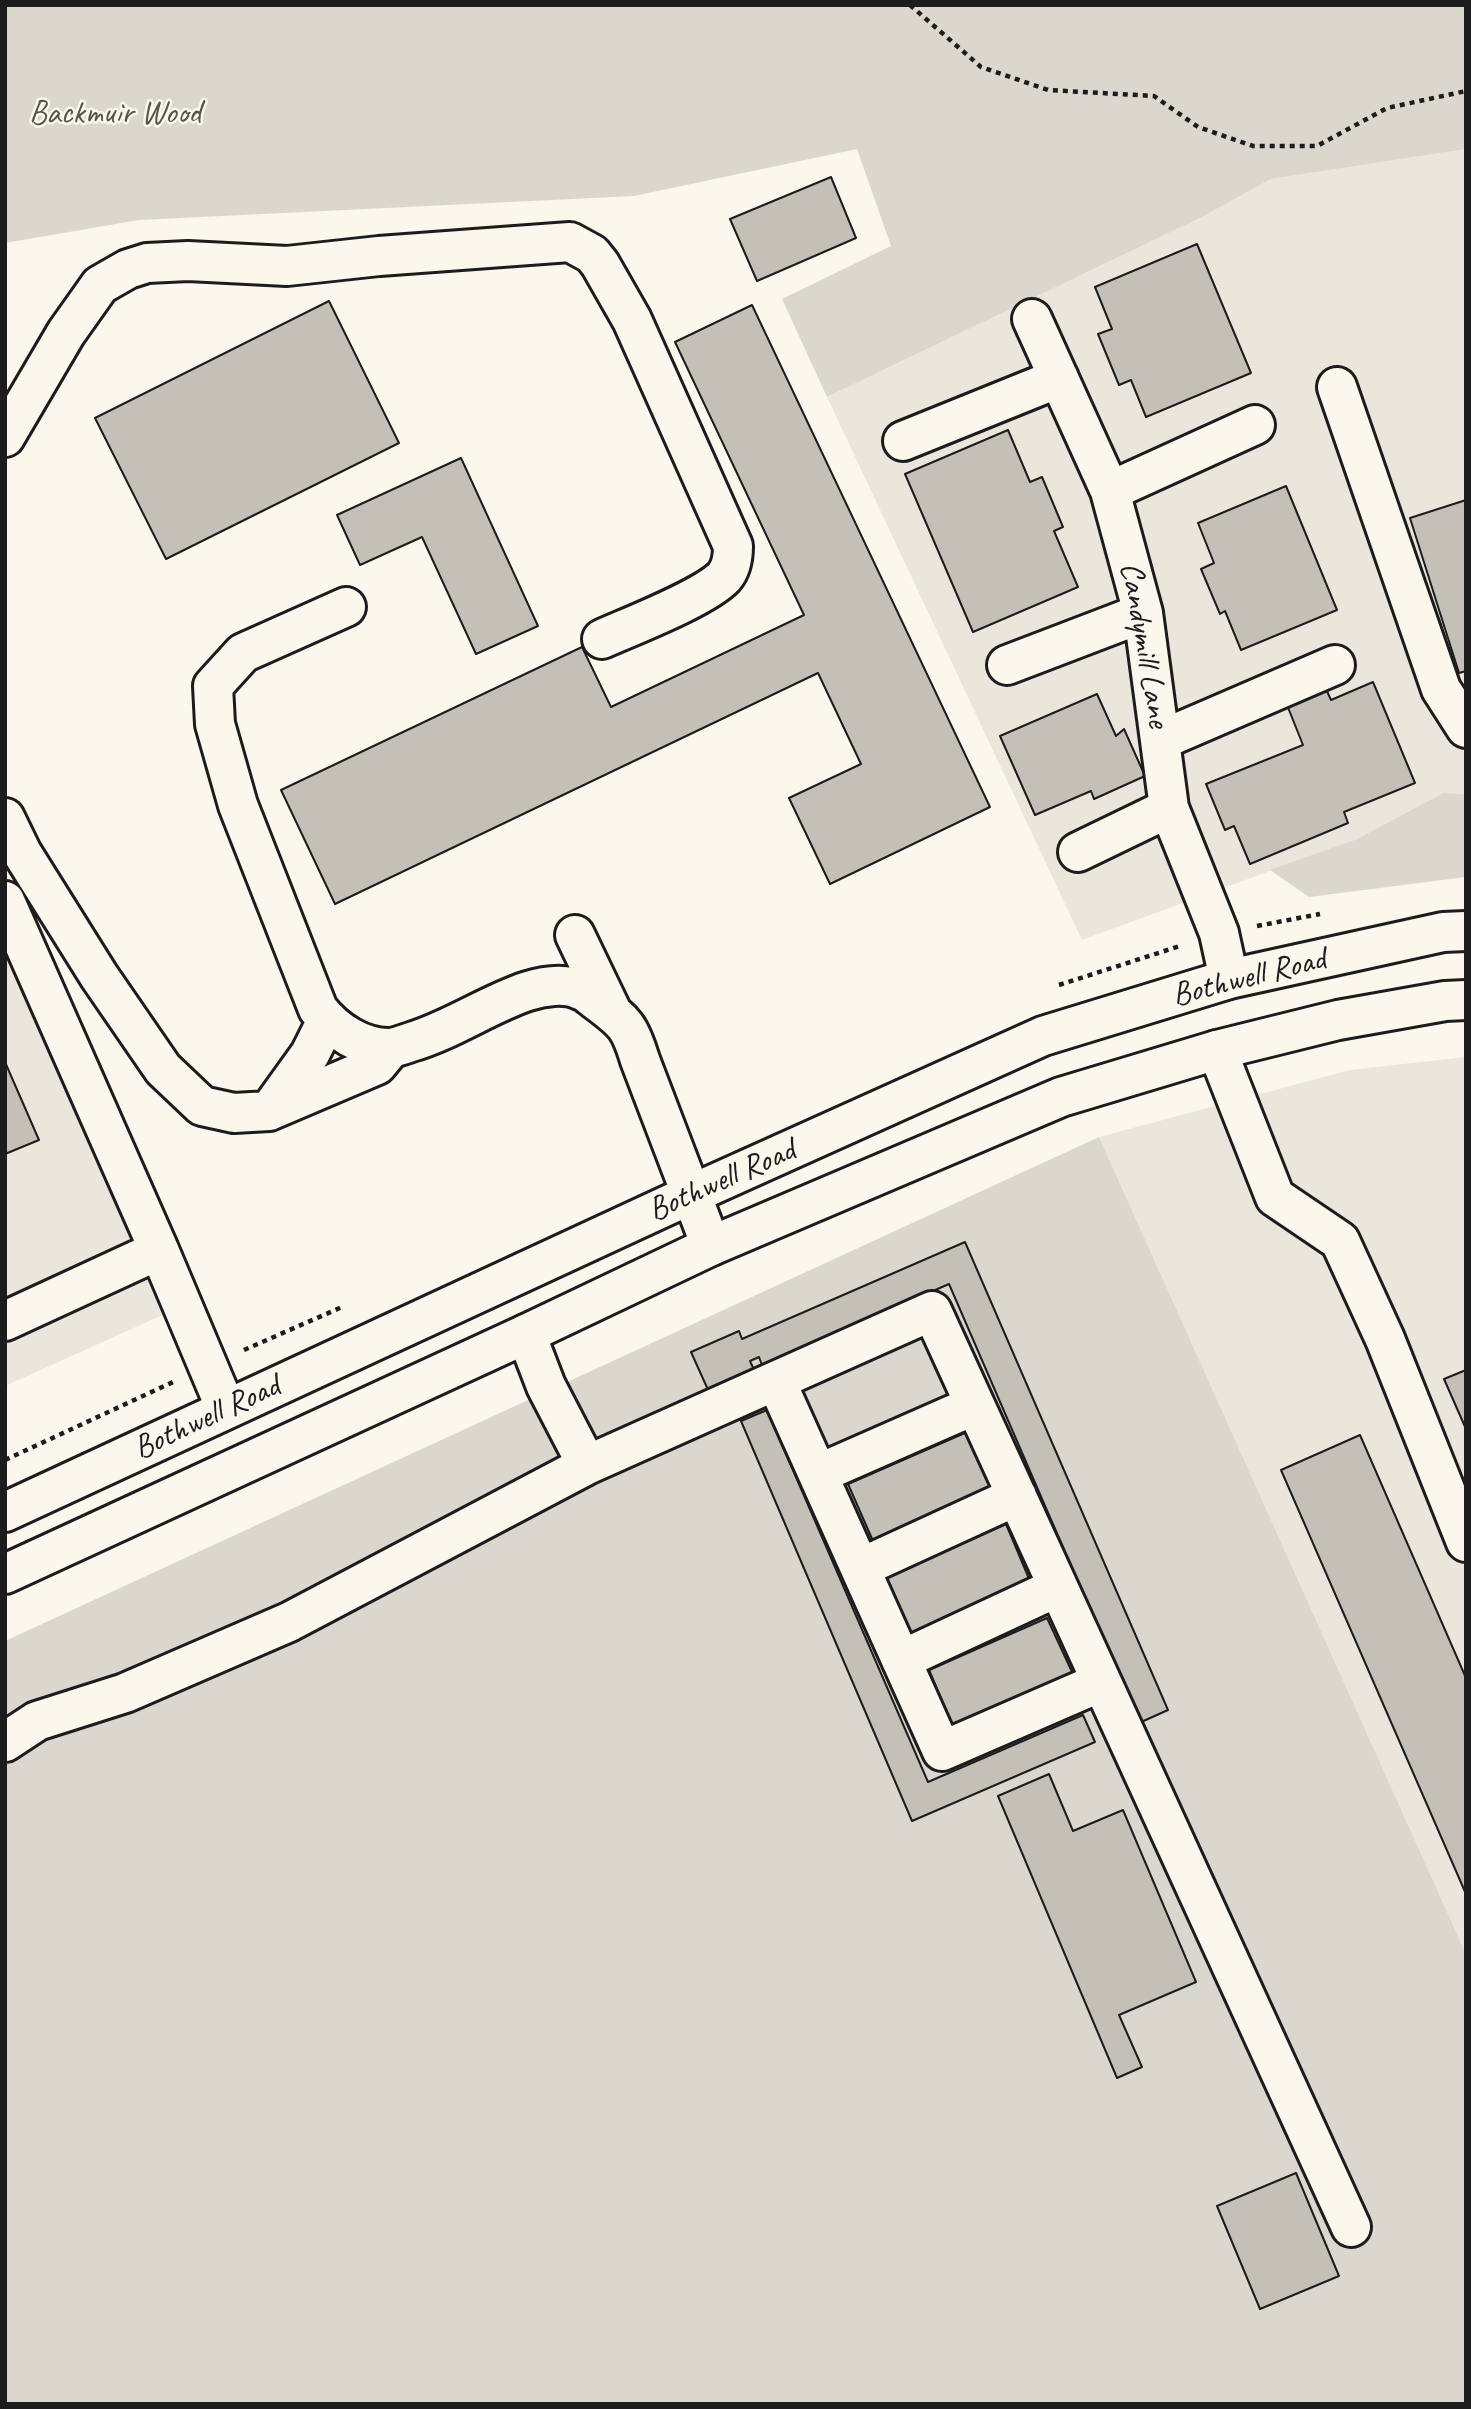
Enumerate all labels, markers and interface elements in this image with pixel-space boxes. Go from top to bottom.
park label: Backmuir Wood [29,94,201,134]
street label: Candymill Lane [1110,559,1178,731]
street label: Bothwell Road [1168,940,1330,1016]
street label: Bothwell Road [642,1131,802,1231]
street label: Bothwell Road [128,1367,286,1469]

